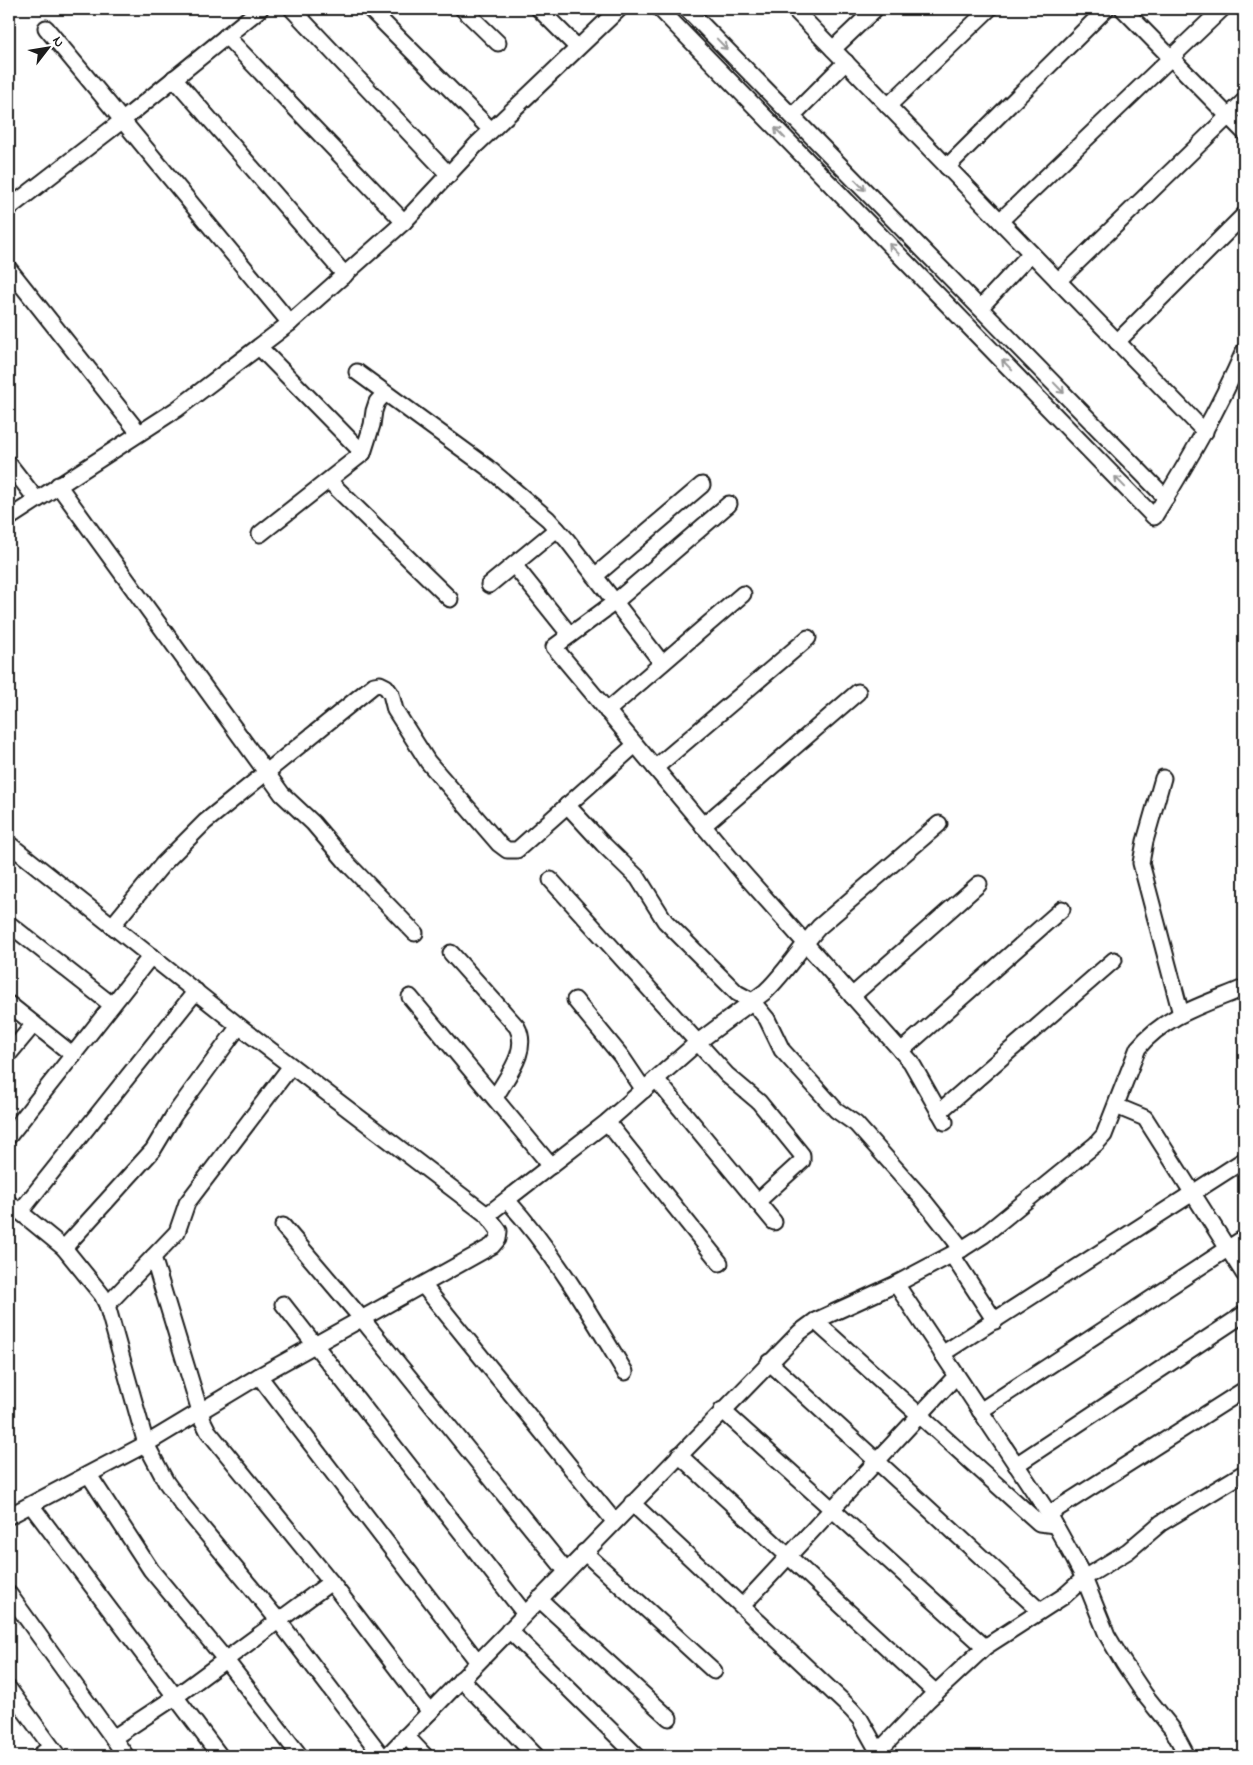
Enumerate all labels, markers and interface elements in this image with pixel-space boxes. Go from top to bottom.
north arrow [22,22,72,72]
text: N [46,33,69,52]
one-way arrow [715,37,727,49]
one-way arrow [774,126,786,139]
one-way arrow [854,178,866,191]
one-way arrow [887,243,900,255]
one-way arrow [1001,359,1013,372]
one-way arrow [1053,382,1065,395]
one-way arrow [1114,476,1126,488]

